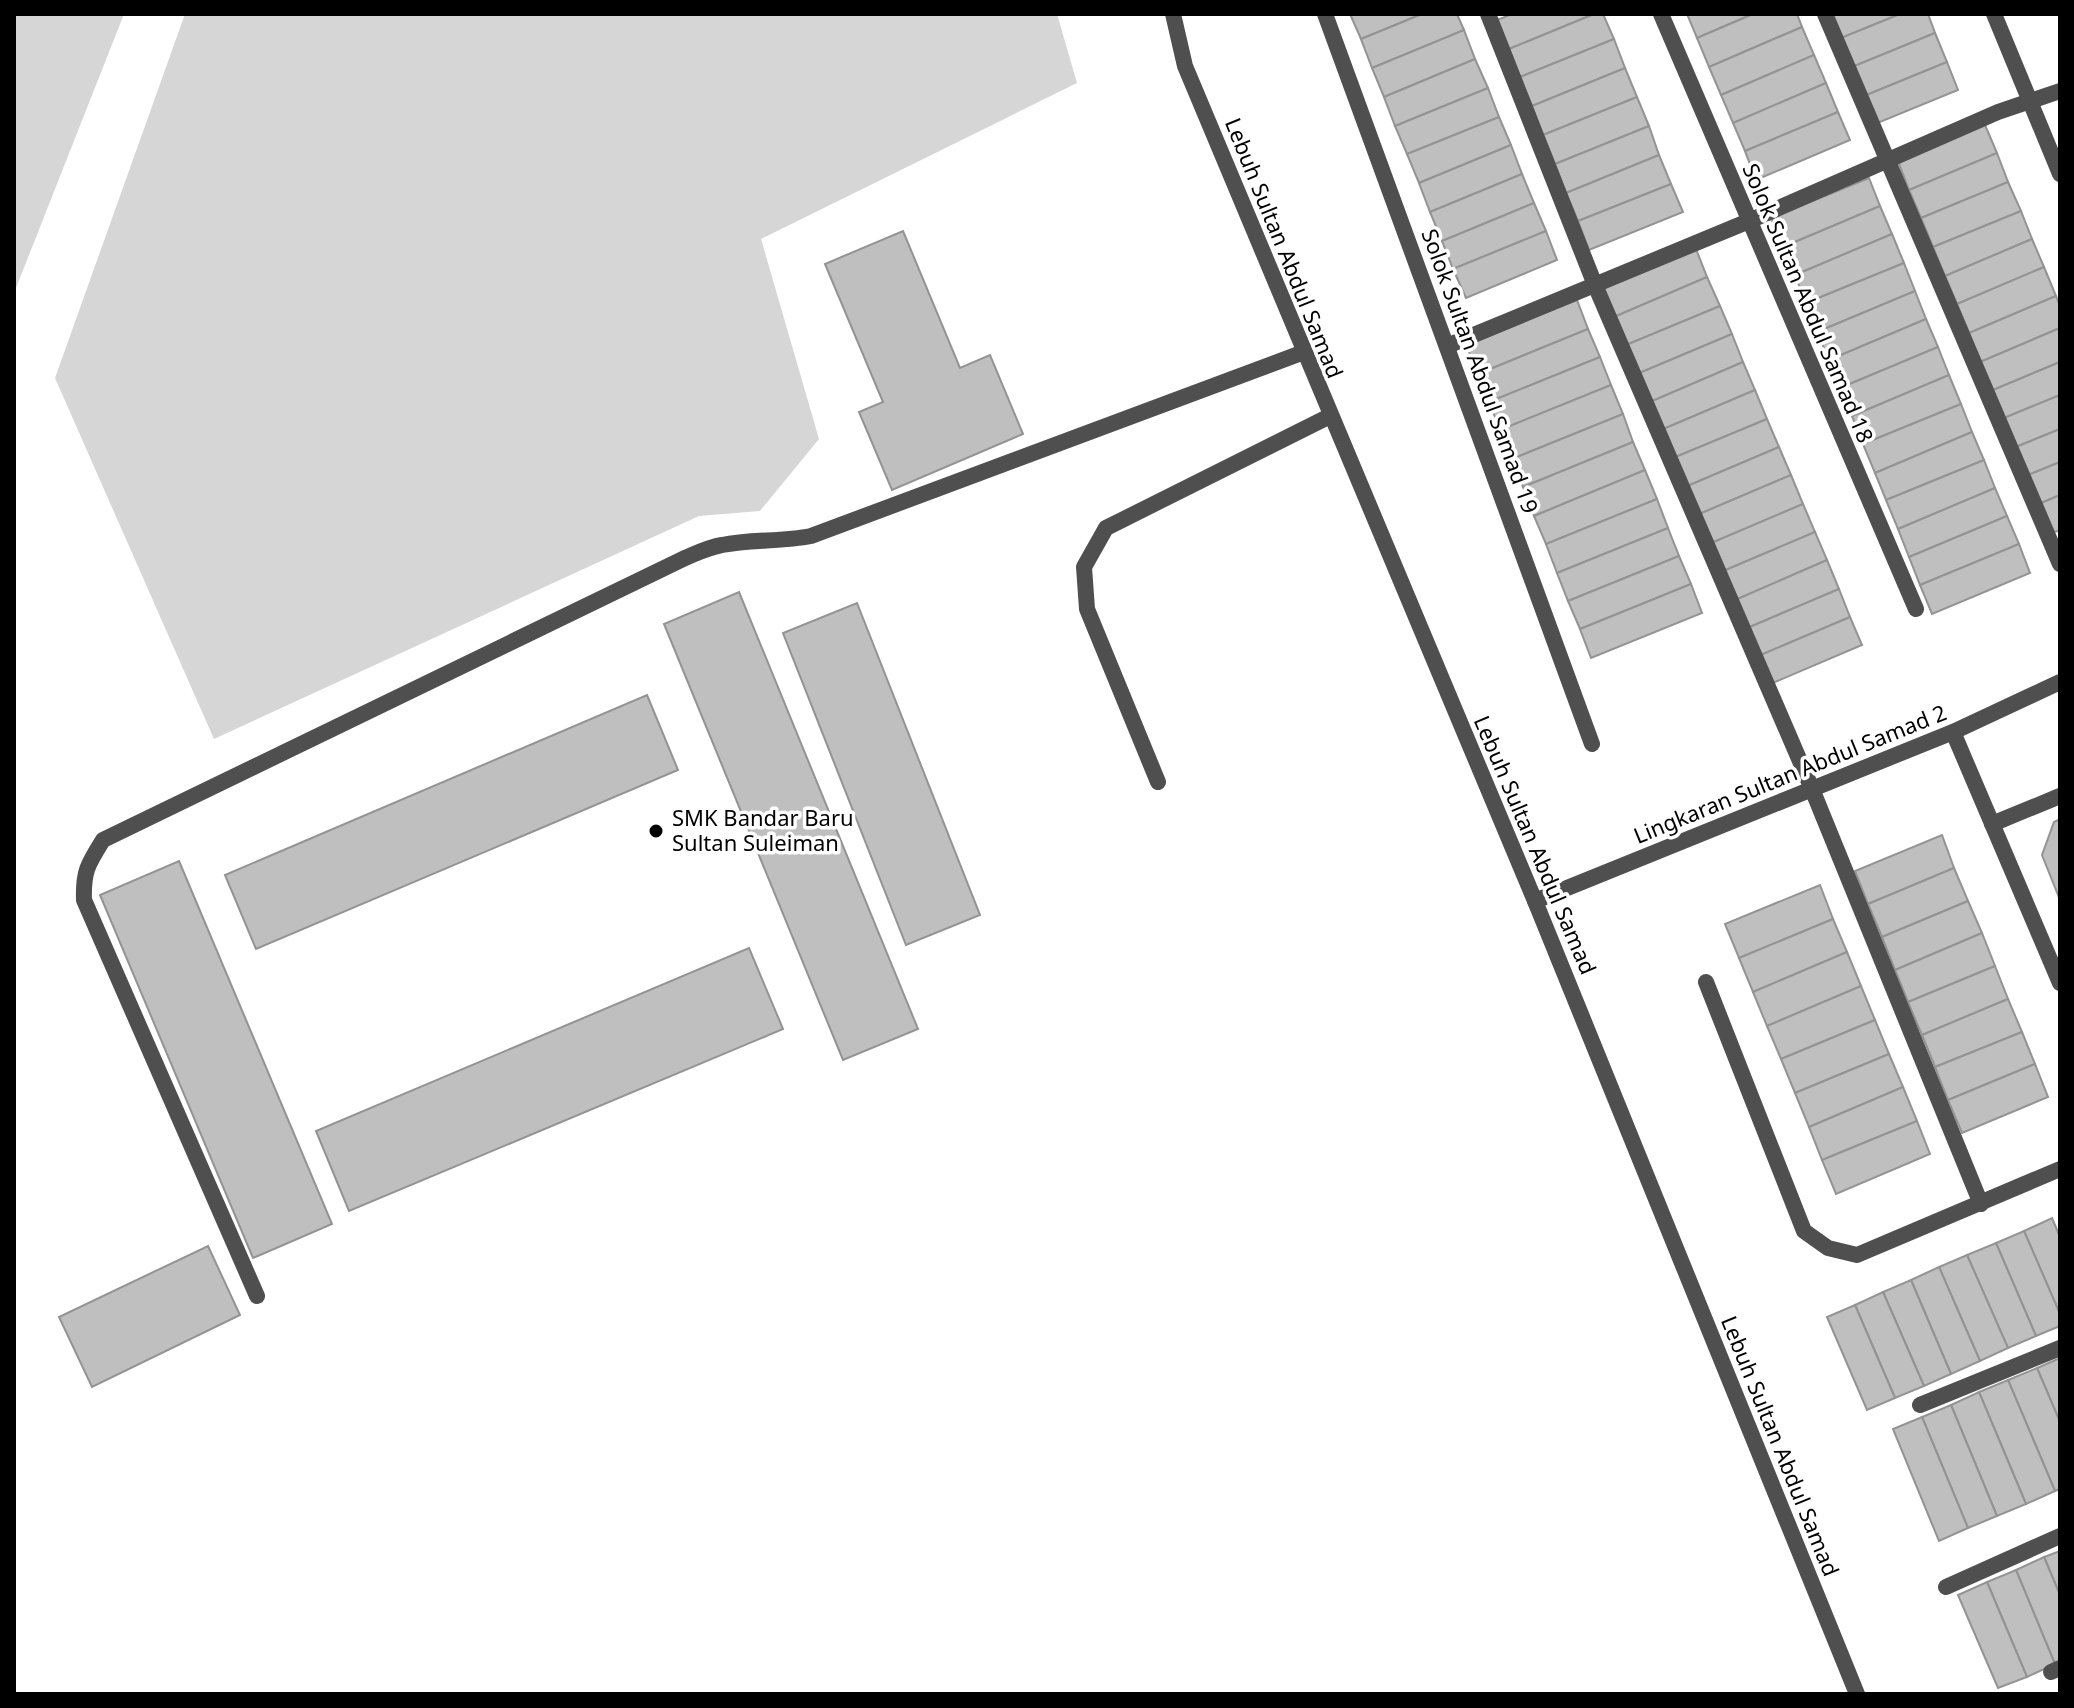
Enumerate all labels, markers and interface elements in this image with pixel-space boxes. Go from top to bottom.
street label: Lebuh Sultan Abdul Samad [1219,113,1351,382]
street label: Solok Sultan Abdul Samad 18 [1736,158,1881,447]
street label: Solok Sultan Abdul Samad 19 [1415,224,1546,517]
street label: Lingkaran Sultan Abdul Samad 2 [1629,696,1951,850]
street label: Lebuh Sultan Abdul Samad [1468,711,1604,979]
place label: SMK Bandar Baru Sultan Suleiman [672,802,854,857]
marker: SMK Bandar Baru Sultan Suleiman [647,822,665,840]
street label: Lebuh Sultan Abdul Samad [1715,1311,1847,1580]

